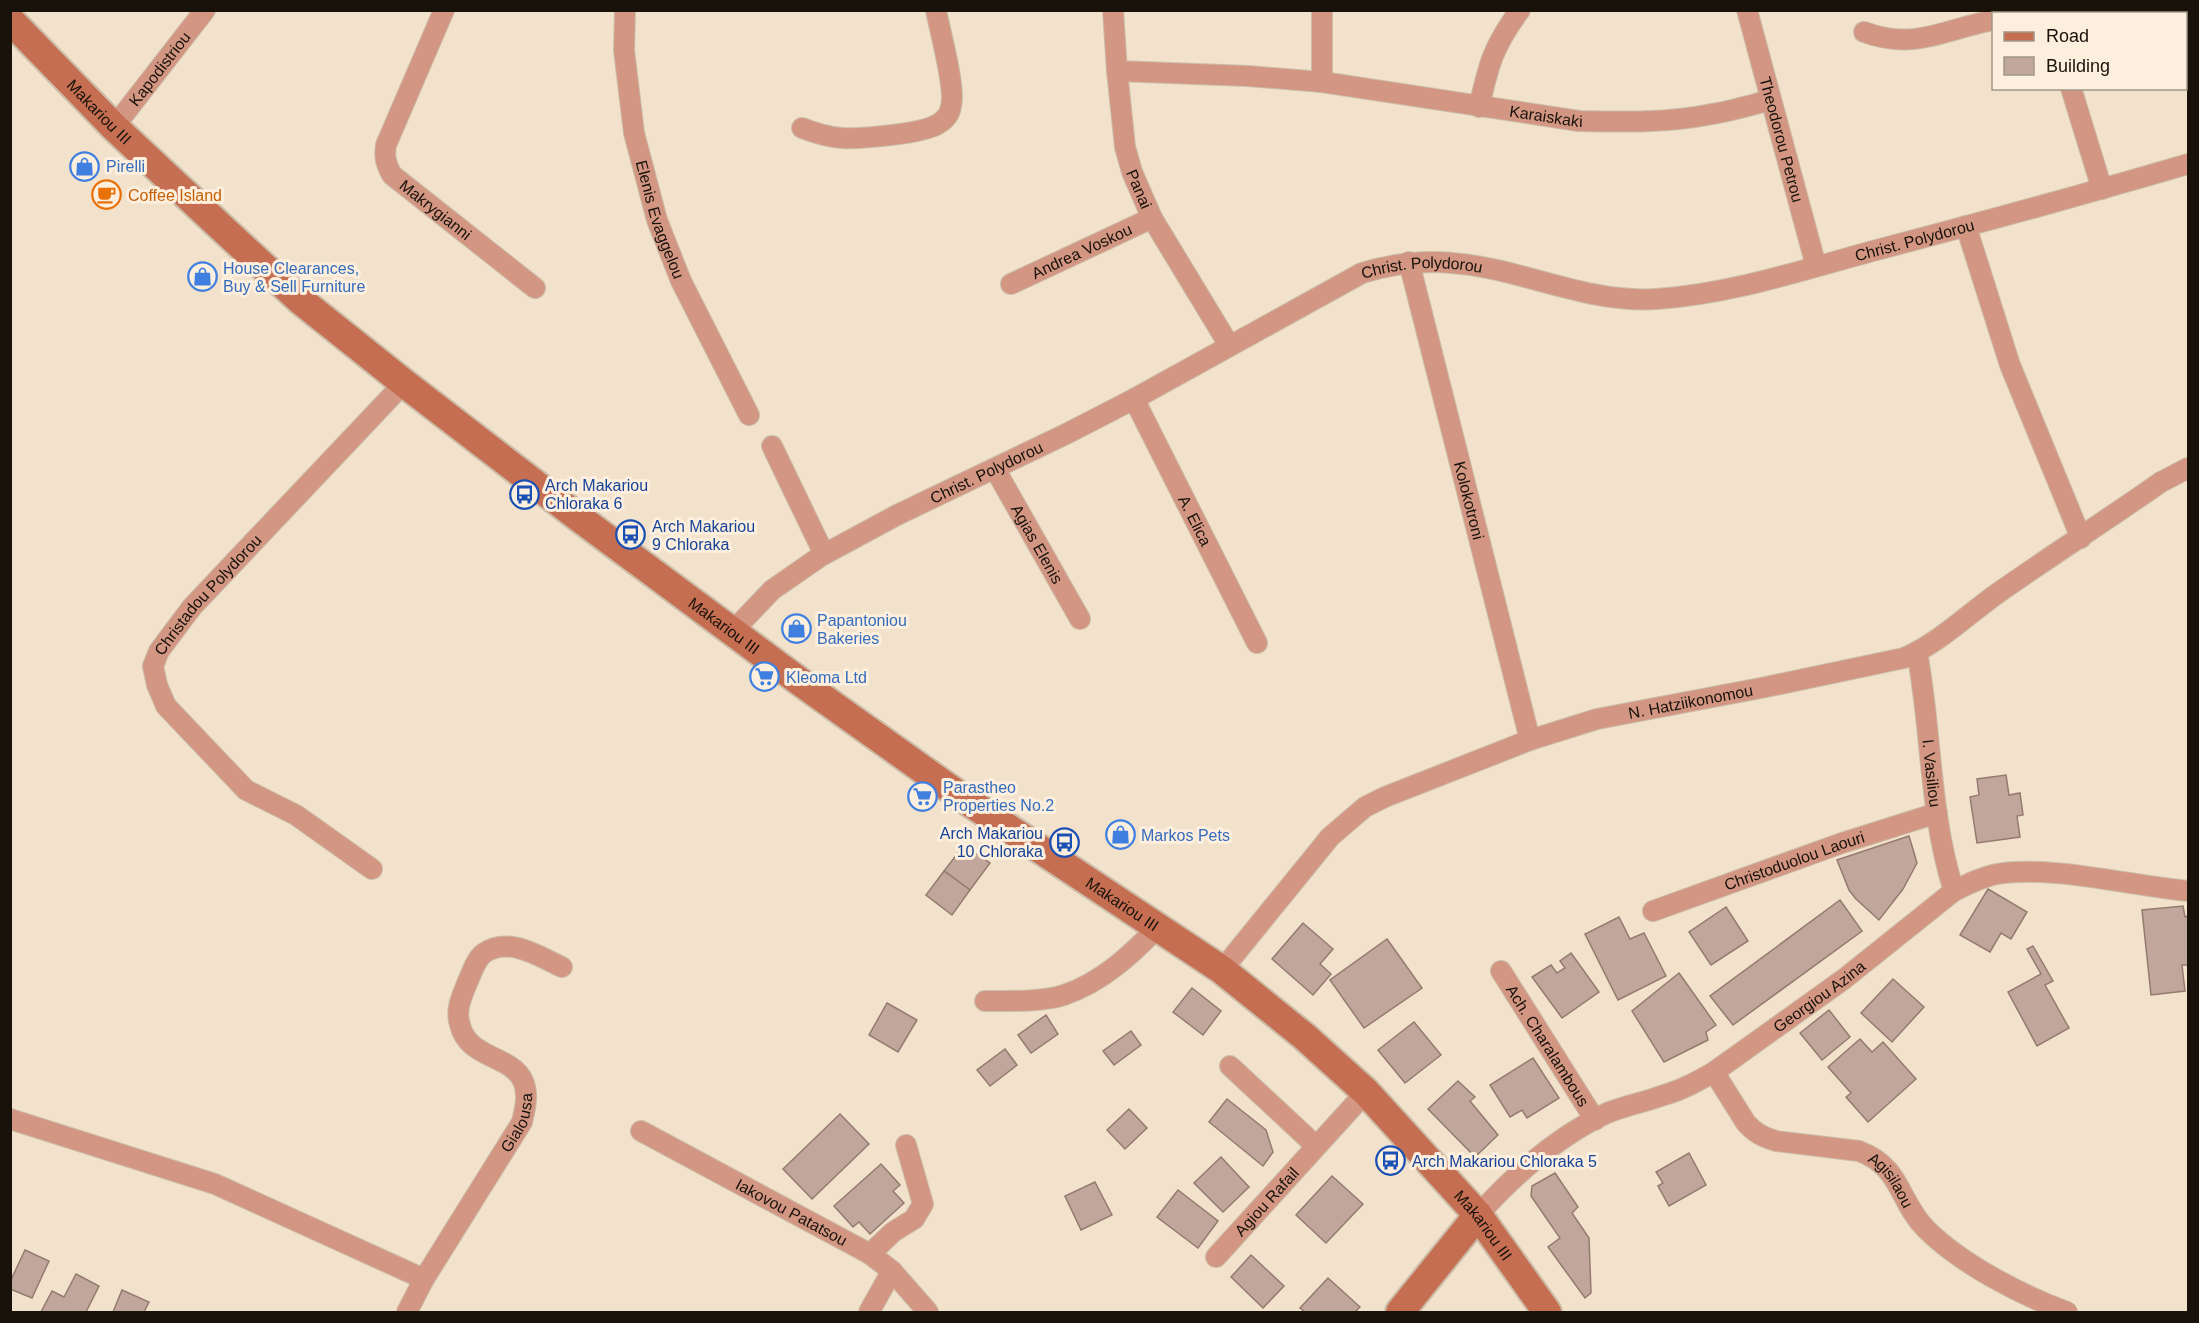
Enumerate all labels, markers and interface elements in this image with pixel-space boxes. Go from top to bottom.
legend [1992,12,2187,90]
text: Road [2046,26,2089,46]
street label: Kapodistriou [125,28,193,109]
text: Building [2046,56,2110,76]
street label: Theodorou Petrou [1757,75,1807,204]
street label: Makariou III [64,76,135,147]
street label: Karaiskaki [1508,102,1583,130]
shop icon: Pirelli [69,150,101,182]
place label: Pirelli [106,158,145,175]
street label: Elenis Evaggelou [633,158,688,281]
street label: Panai [1123,167,1155,211]
street label: Makrygianni [397,176,475,243]
cafe icon: Coffee Island [91,179,123,211]
place label: Coffee Island [128,187,222,204]
street label: Christ. Polydorou [1853,216,1976,264]
street label: Andrea Voskou [1029,220,1134,282]
street label: Christ. Polydorou [1359,253,1484,281]
place label: House Clearances, Buy & Sell Furniture [223,260,365,295]
shop icon: House Clearances, Buy & Sell Furniture [186,261,218,293]
street label: Christ. Polydorou [927,438,1045,506]
street label: Kolokotroni [1451,460,1487,541]
place label: Arch Makariou Chloraka 6 [545,477,648,512]
bus stop icon: Arch Makariou Chloraka 6 [508,478,540,510]
street label: A. Elica [1175,492,1215,549]
street label: Agias Elenis [1008,501,1067,586]
place label: Arch Makariou 9 Chloraka [652,518,755,553]
bus stop icon: Arch Makariou 9 Chloraka [615,519,647,551]
street label: Christadou Polydorou [151,531,264,658]
street label: Makariou III [686,594,763,657]
place label: Papantoniou Bakeries [817,612,907,647]
shop icon: Papantoniou Bakeries [780,613,812,645]
supermarket icon: Kleoma Ltd [749,661,781,693]
place label: Kleoma Ltd [786,669,867,686]
street label: N. Hatziikonomou [1627,681,1754,721]
street label: I. Vasiliou [1920,738,1944,808]
place label: Parastheo Properties No.2 [943,779,1054,814]
supermarket icon: Parastheo Properties No.2 [906,780,938,812]
shop icon: Markos Pets [1104,819,1136,851]
place label: Arch Makariou 10 Chloraka [940,825,1043,860]
bus stop icon: Arch Makariou 10 Chloraka [1048,826,1080,858]
place label: Markos Pets [1141,827,1230,844]
street label: Christoduolou Laouri [1722,828,1867,893]
street label: Makariou III [1083,874,1162,934]
street label: Georgiou Azina [1770,957,1868,1035]
street label: Ach. Charalambous [1503,981,1593,1109]
street label: Gialousa [497,1093,535,1155]
bus stop icon: Arch Makariou Chloraka 5 [1375,1145,1407,1177]
street label: Agisilaou [1866,1149,1917,1210]
place label: Arch Makariou Chloraka 5 [1412,1153,1597,1170]
street label: Agiou Rafail [1231,1164,1302,1239]
street label: Iakovou Patatsou [733,1175,850,1249]
street label: Makariou III [1451,1187,1516,1263]

